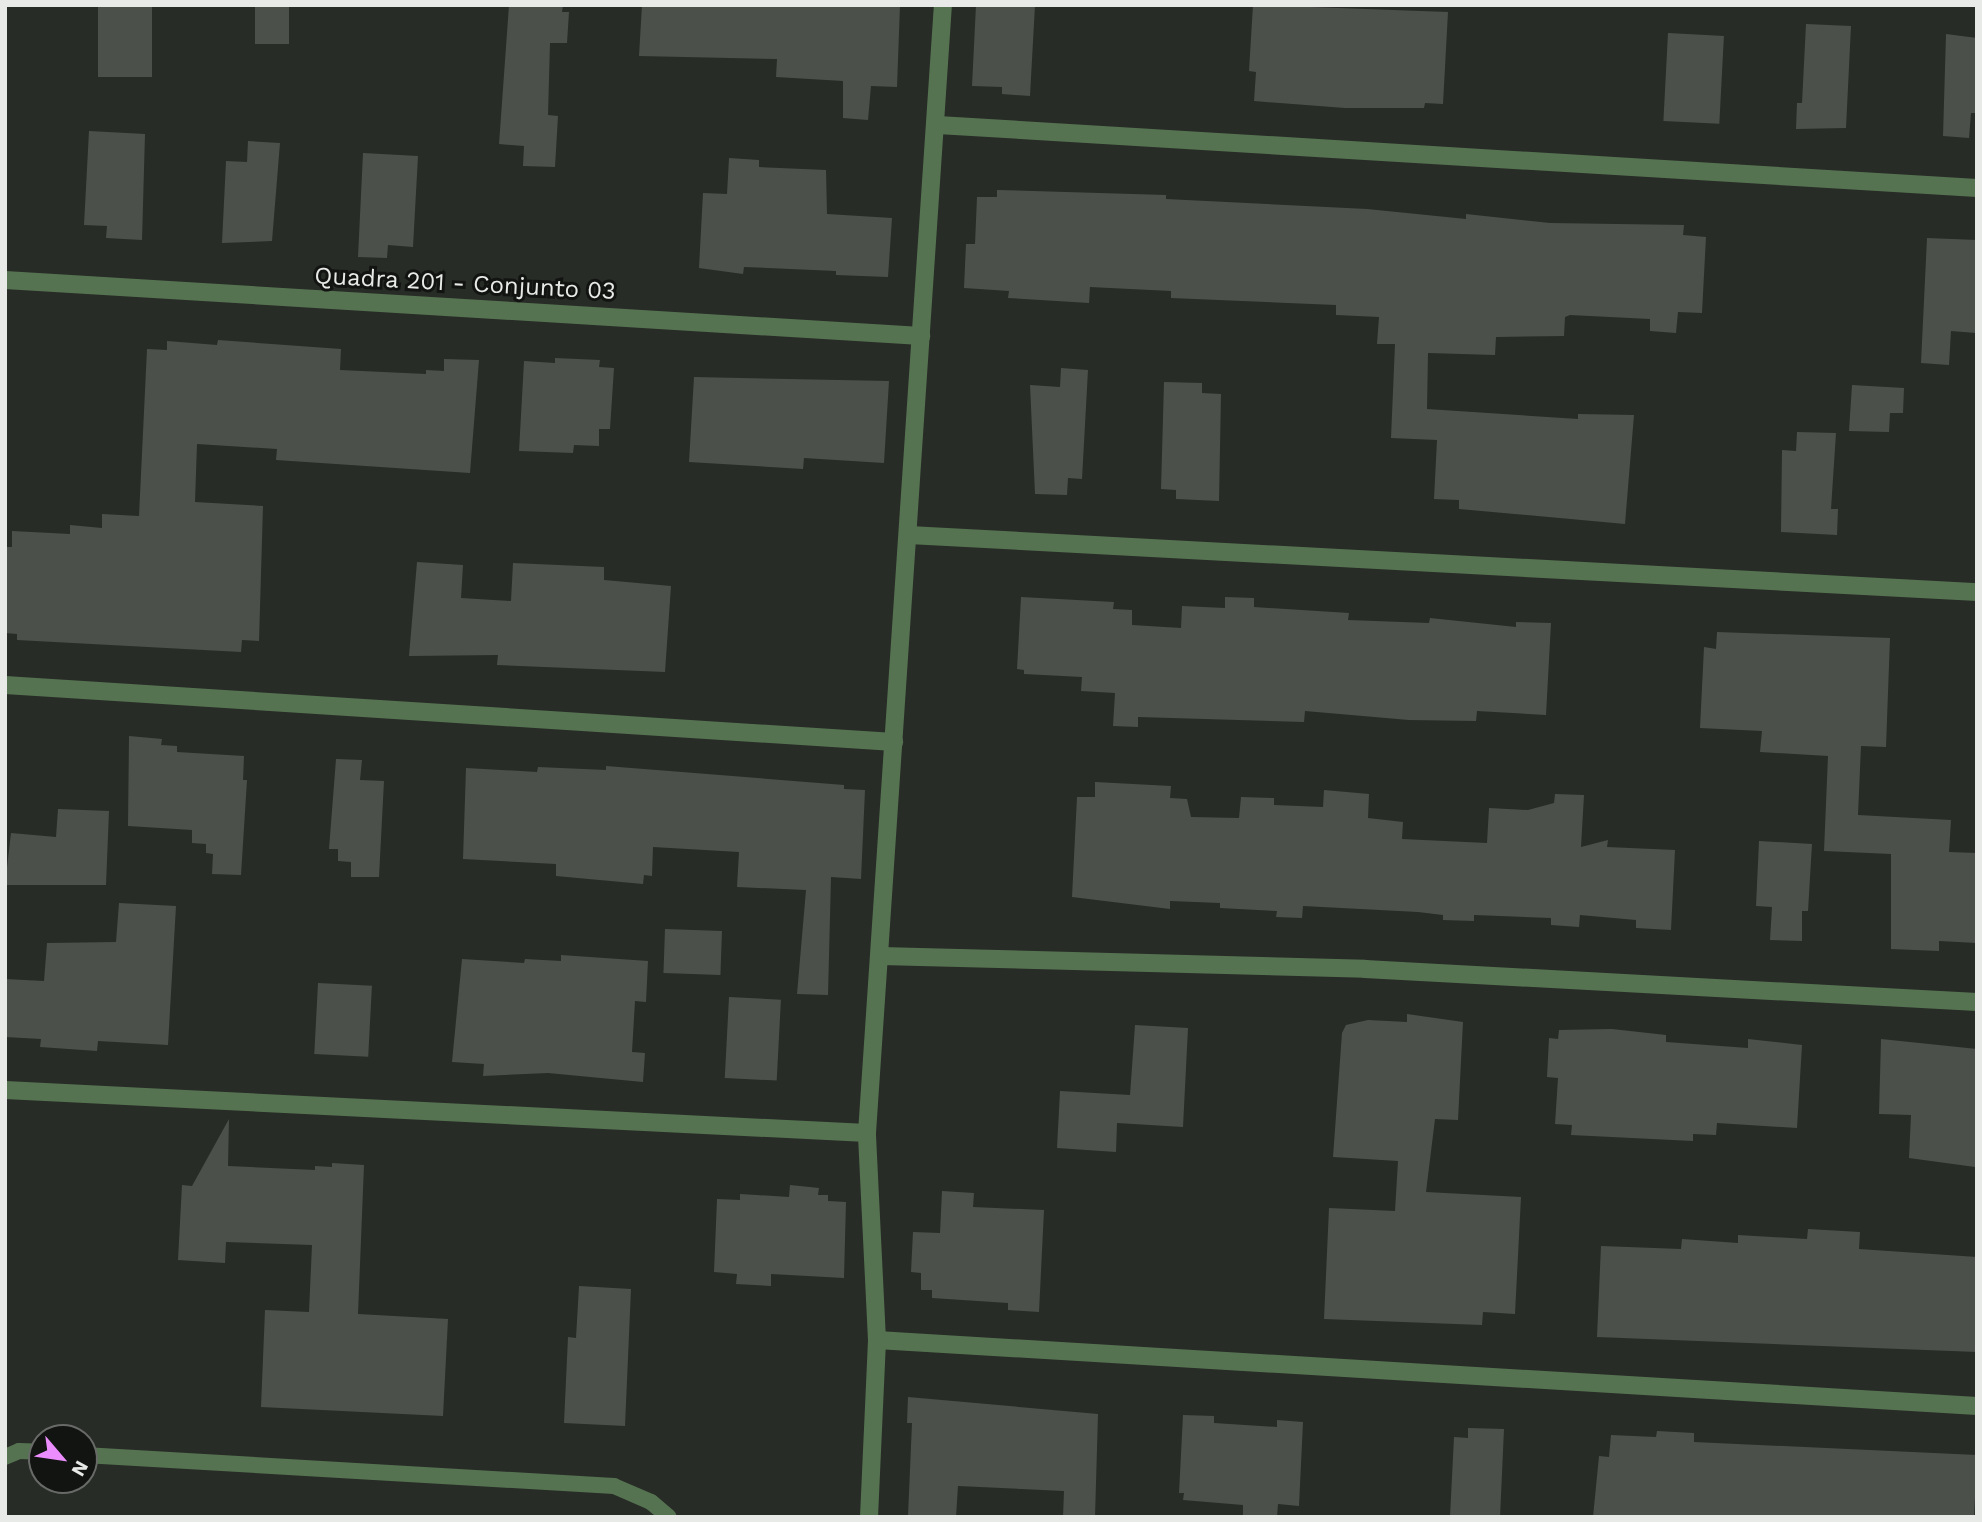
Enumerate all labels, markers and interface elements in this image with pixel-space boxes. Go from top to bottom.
street label: Quadra 201 - Conjunto 03 [313,262,617,306]
north arrow [28,1424,98,1494]
text: N [67,1457,94,1480]

